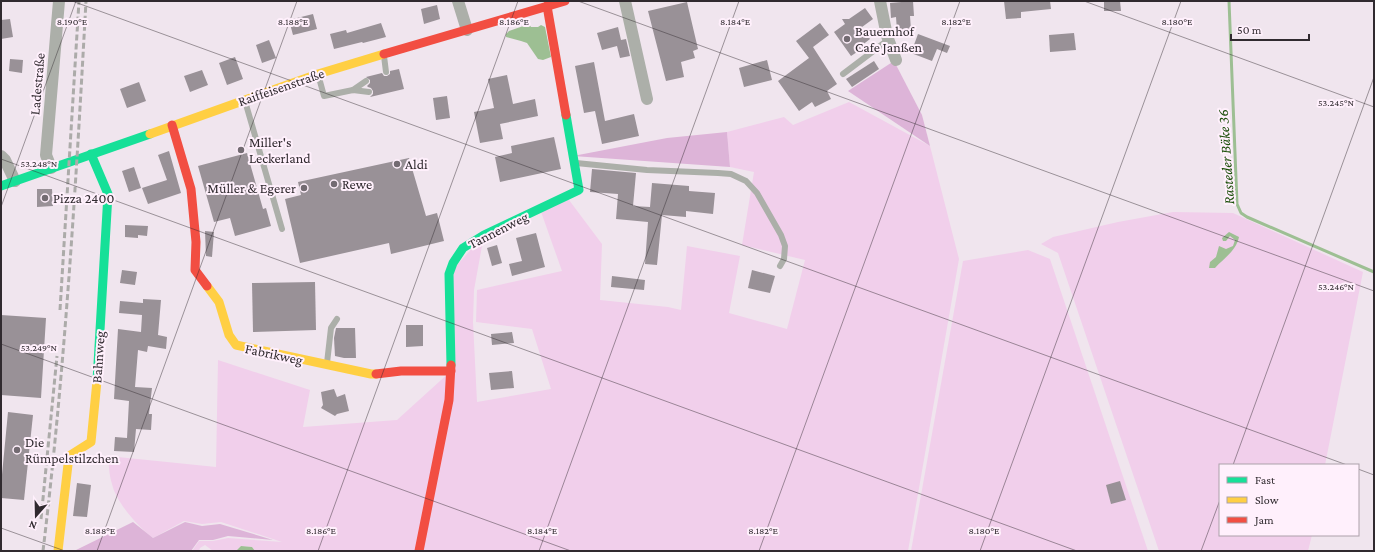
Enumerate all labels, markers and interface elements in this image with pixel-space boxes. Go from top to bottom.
text: 8.190°E [57,16,88,27]
text: 8.188°E [278,16,309,27]
text: 8.186°E [499,16,530,27]
text: 8.184°E [720,16,751,27]
text: 8.182°E [941,16,971,27]
text: 8.180°E [1162,16,1193,27]
scale bar [1231,16,1309,42]
place label: Bauernhof Cafe Janßen [855,23,923,55]
text: 50 m [1237,23,1262,37]
marker: Bauernhof Cafe Janßen [842,34,852,44]
street label: Ladestraße [26,52,48,116]
street label: Raiffeisenstraße [236,65,326,109]
text: 53.245°N [1318,97,1354,108]
water label: Rasteder Bäke 36 [1215,108,1237,205]
place label: Miller's Leckerland [249,134,311,166]
marker: Miller's Leckerland [236,145,246,155]
place label: Aldi [405,156,428,172]
text: 53.248°N [21,158,58,169]
marker: Aldi [392,159,402,169]
place label: Rewe [342,176,372,192]
marker: Rewe [329,179,339,189]
place label: Müller & Egerer [207,180,296,196]
marker: Müller & Egerer [299,183,309,193]
place label: Pizza 2400 [53,190,114,206]
marker: Pizza 2400 [40,193,50,203]
street label: Tannenweg [465,208,531,252]
text: 53.246°N [1318,281,1355,292]
street label: Bahnweg [88,330,108,384]
street label: Fabrikweg [244,340,304,368]
text: 53.249°N [21,342,58,353]
place label: Die Rümpelstilzchen [25,434,119,466]
marker: Die Rümpelstilzchen [12,445,22,455]
legend [1219,464,1359,536]
text: Fast [1255,473,1276,487]
text: Slow [1255,493,1279,507]
north arrow [16,496,56,536]
text: Jam [1254,513,1274,527]
text: N [27,518,38,532]
text: 8.188°E [85,525,116,536]
text: 8.186°E [306,525,337,536]
text: 8.184°E [527,525,558,536]
text: 8.182°E [748,525,778,536]
text: 8.180°E [969,525,1000,536]

